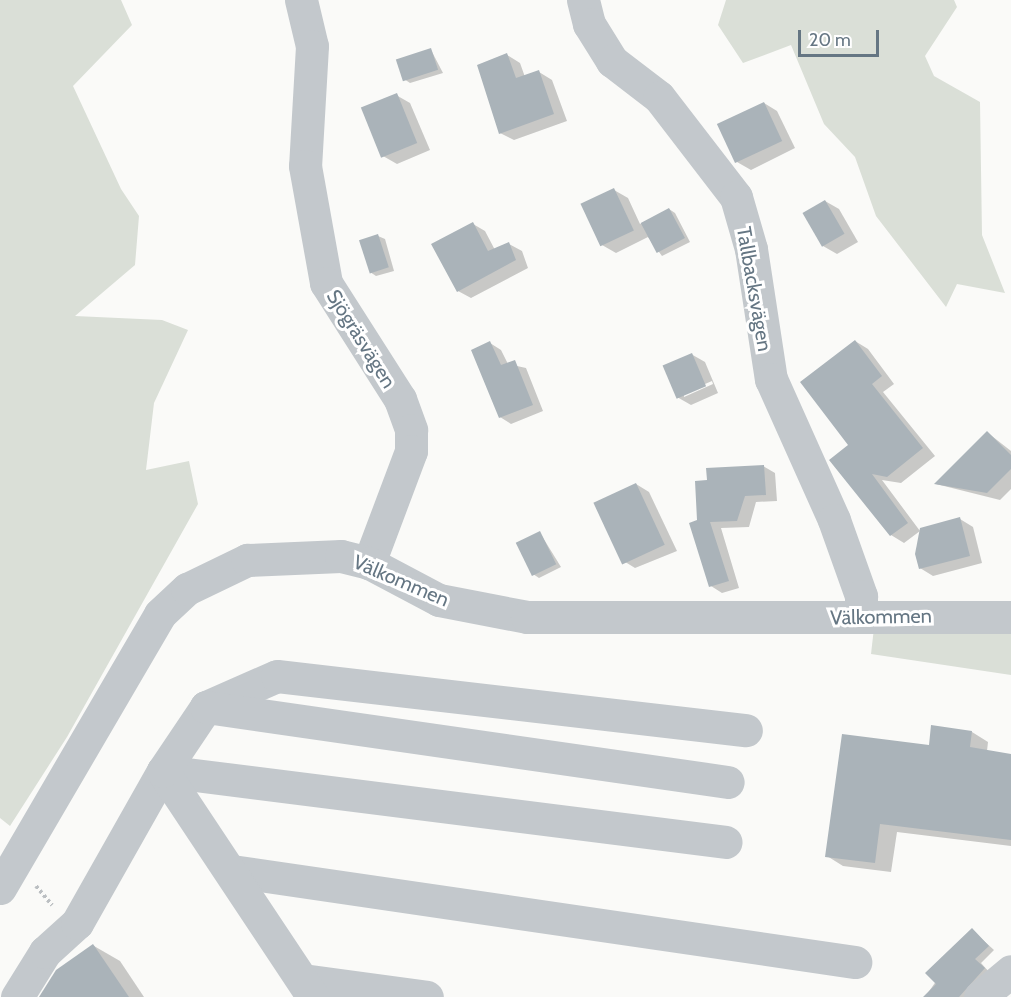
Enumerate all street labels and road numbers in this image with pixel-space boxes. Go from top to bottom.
street label: Tallbacksvägen [731,225,777,353]
street label: Sjögräsvägen [321,285,401,393]
street label: Välkommen [349,550,453,612]
street label: Välkommen [830,604,932,630]

